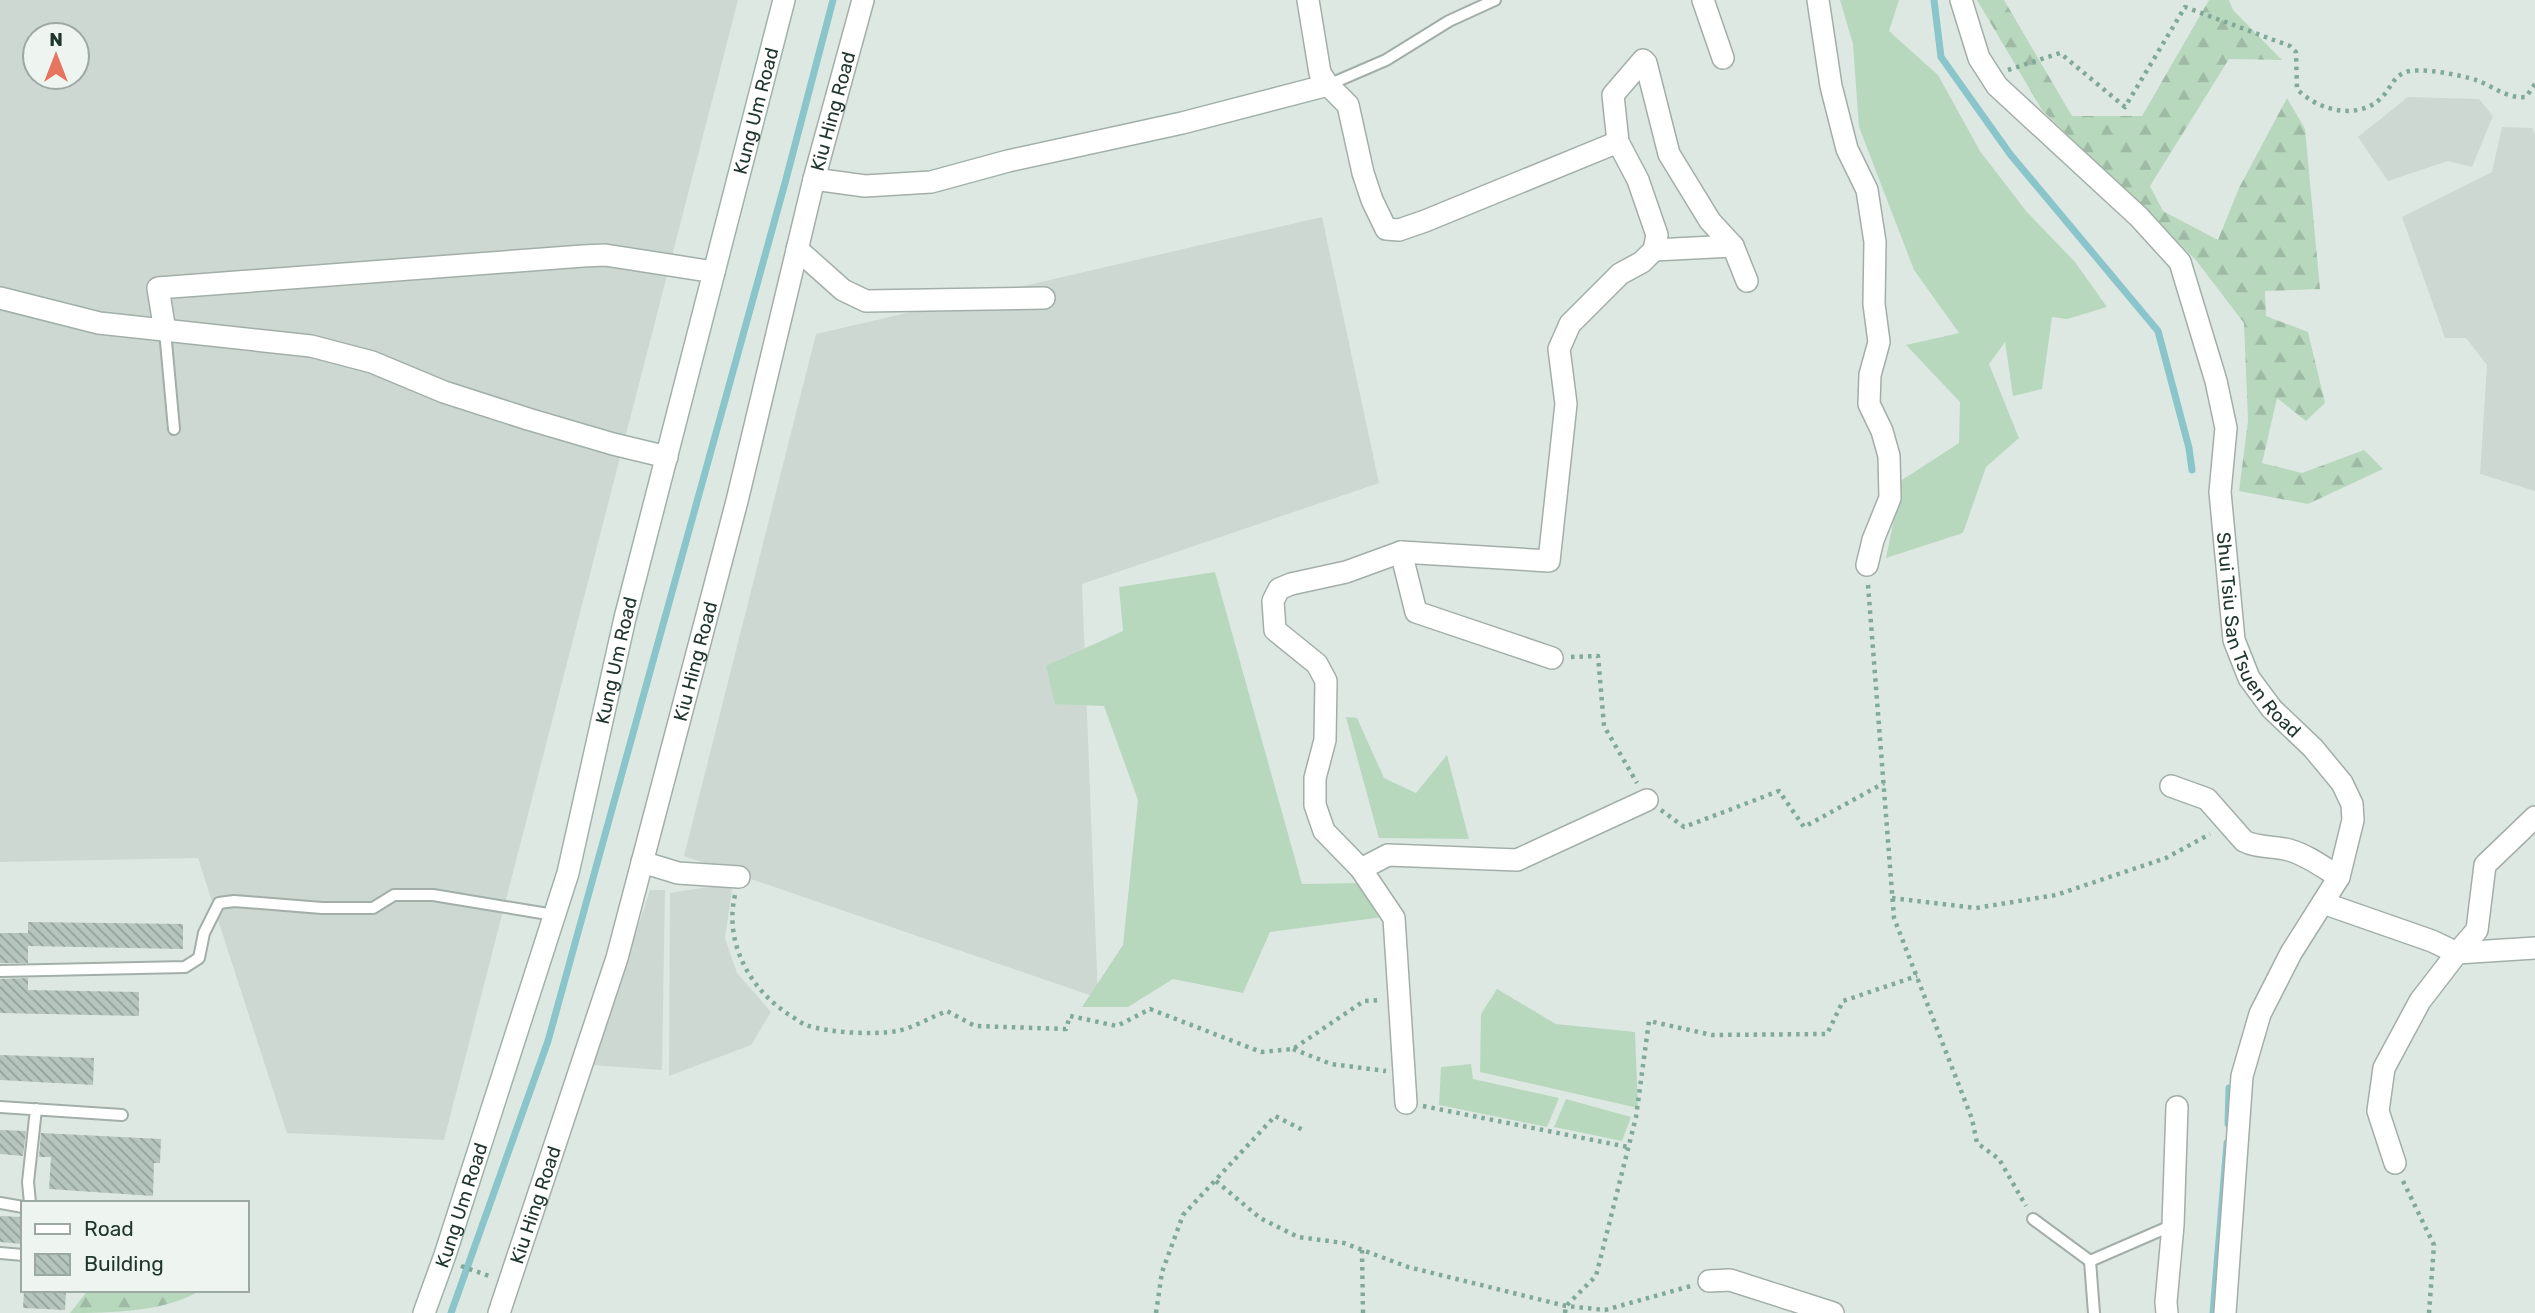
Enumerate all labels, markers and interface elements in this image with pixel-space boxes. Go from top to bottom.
north arrow [21,21,91,91]
text: N [49,28,63,51]
street label: Kung Um Road [729,45,783,177]
street label: Kiu Hing Road [806,49,860,174]
street label: Shui Tsiu San Tsuen Road [2212,531,2306,743]
street label: Kung Um Road [591,594,642,726]
street label: Kiu Hing Road [669,599,722,724]
street label: Kung Um Road [430,1140,492,1271]
street label: Kiu Hing Road [505,1143,566,1267]
legend [21,1201,248,1292]
text: Road [84,1216,134,1241]
text: Building [84,1251,164,1276]

